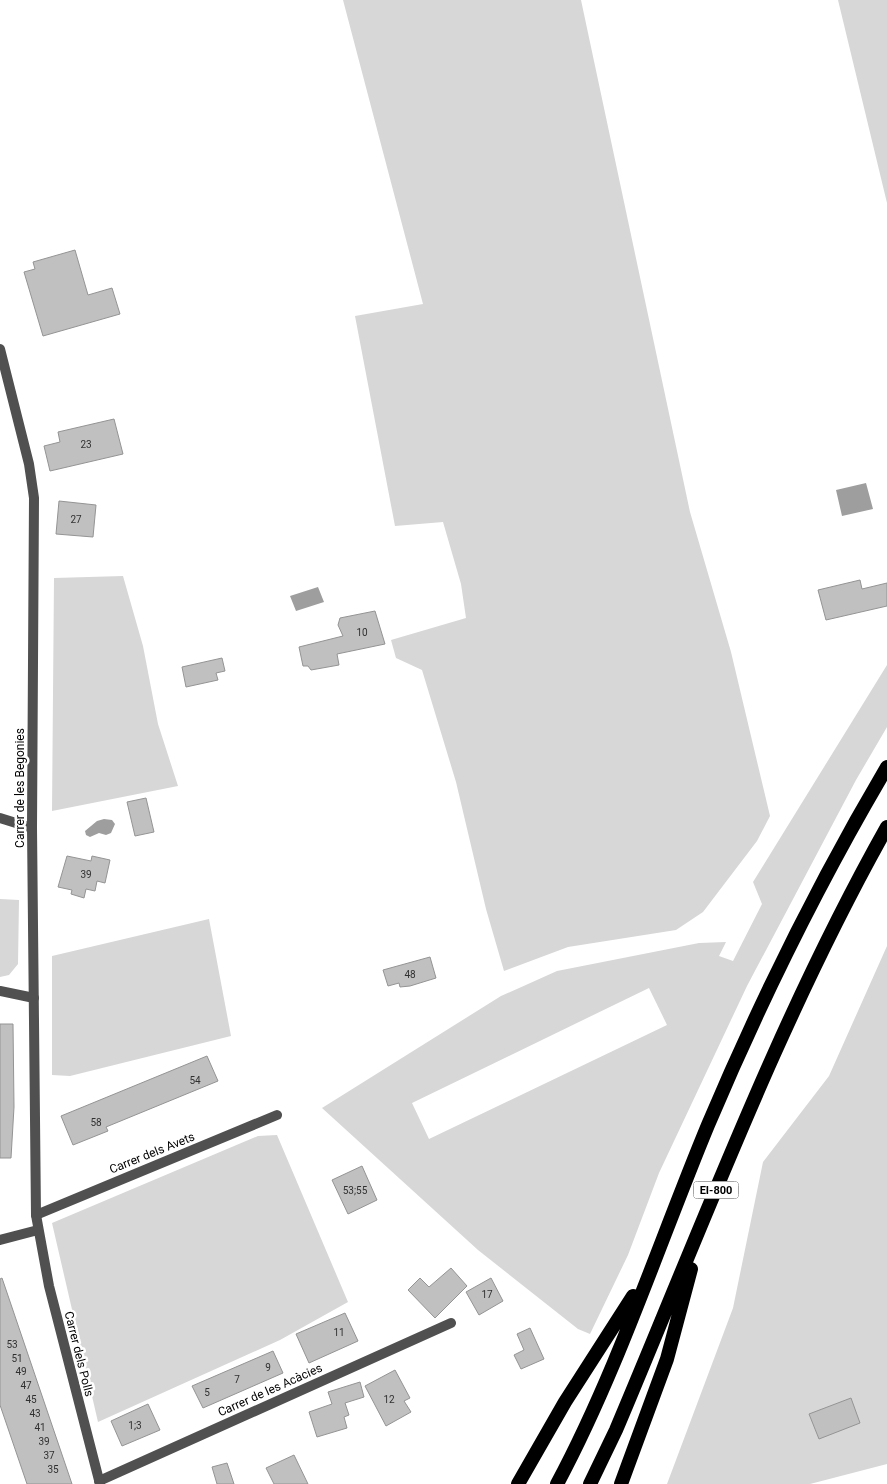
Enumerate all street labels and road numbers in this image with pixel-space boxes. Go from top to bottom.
street label: Carrer de les Begonies [13,728,27,848]
street label: Carrer dels Avets [107,1130,197,1176]
road number: EI-800 [694,1182,738,1198]
street label: Carrer dels Polls [62,1310,96,1398]
street label: Carrer de les Acàcies [216,1361,324,1419]

